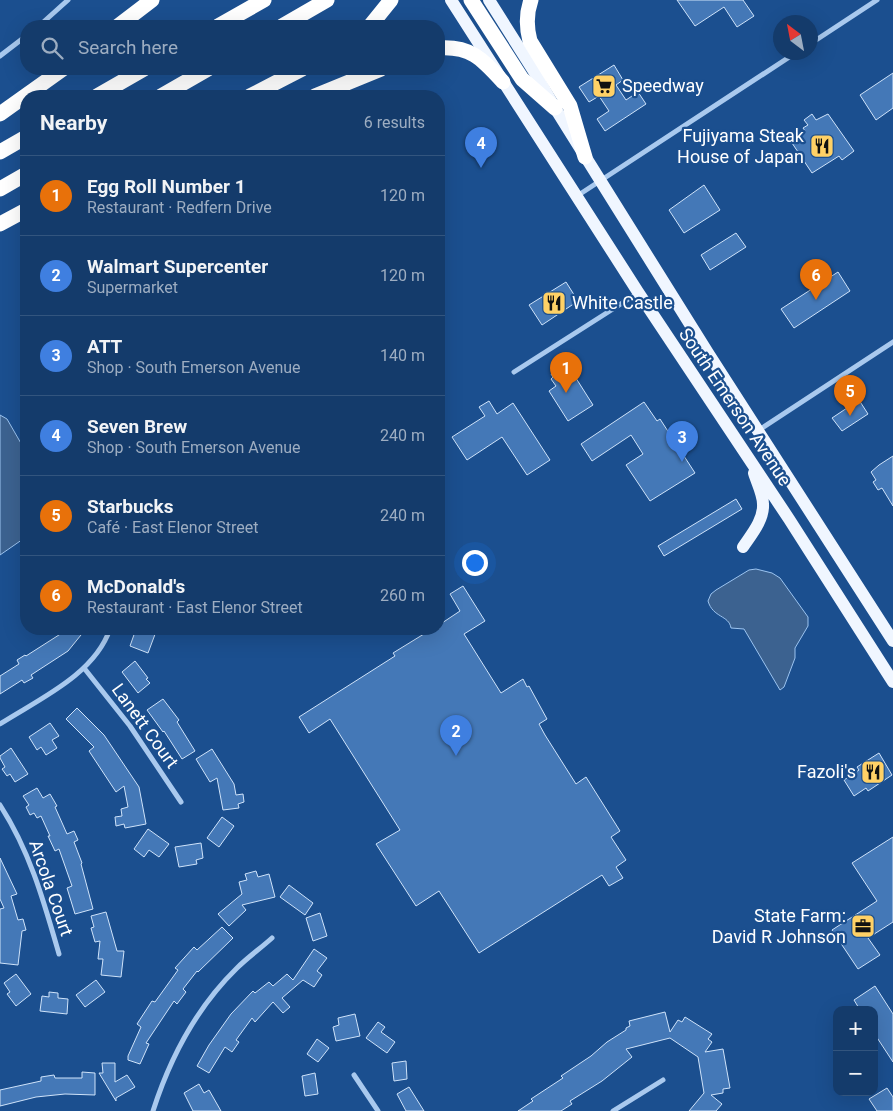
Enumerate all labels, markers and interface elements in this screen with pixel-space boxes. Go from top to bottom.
north arrow [773,15,818,60]
search box [20,20,445,75]
icon: search [38,34,66,62]
text: Search here [78,36,178,59]
supermarket icon: Speedway [591,73,617,99]
place label: Speedway [622,75,704,96]
text: Nearby [40,111,107,135]
text: 6 results [364,113,425,132]
place label: Fujiyama Steak House of Japan [677,125,805,167]
pin: 4 [465,127,497,168]
restaurant icon: Fujiyama Steak House of Japan [809,133,835,159]
text: Egg Roll Number 1 [87,175,246,198]
text: 1 [51,186,61,205]
text: 120 m [380,186,425,205]
text: Restaurant · Redfern Drive [87,198,272,217]
text: Walmart Supercenter [87,255,268,278]
pin: 6 [800,259,832,300]
text: 2 [51,266,61,285]
text: 120 m [380,266,425,285]
text: Supermarket [87,278,178,297]
restaurant icon: White Castle [541,290,567,316]
place label: White Castle [572,292,673,313]
street label: South Emerson Avenue [675,324,796,490]
text: ATT [87,335,122,358]
text: 3 [51,346,61,365]
text: 140 m [380,346,425,365]
pin: 1 [550,352,582,393]
text: Shop · South Emerson Avenue [87,358,301,377]
pin: 5 [834,375,866,416]
text: Seven Brew [87,415,187,438]
pin: 3 [666,421,698,462]
text: 4 [51,426,61,445]
text: 240 m [380,426,425,445]
text: Shop · South Emerson Avenue [87,438,301,457]
text: Starbucks [87,495,173,518]
text: 5 [51,506,61,525]
text: 240 m [380,506,425,525]
text: Café · East Elenor Street [87,518,258,537]
your location [462,550,488,576]
text: McDonald's [87,575,185,598]
text: 6 [51,586,61,605]
text: 260 m [380,586,425,605]
text: Restaurant · East Elenor Street [87,598,303,617]
street label: Lanett Court [108,679,183,772]
pin: 2 [440,715,472,756]
restaurant icon: Fazoli's [860,759,886,785]
place label: Fazoli's [797,761,856,782]
street label: Arcola Court [25,837,78,939]
place label: State Farm: David R Johnson [712,905,846,947]
office icon: State Farm: David R Johnson [850,913,876,939]
map controls [833,1006,878,1096]
button: + [833,1006,878,1051]
button: − [833,1051,878,1096]

